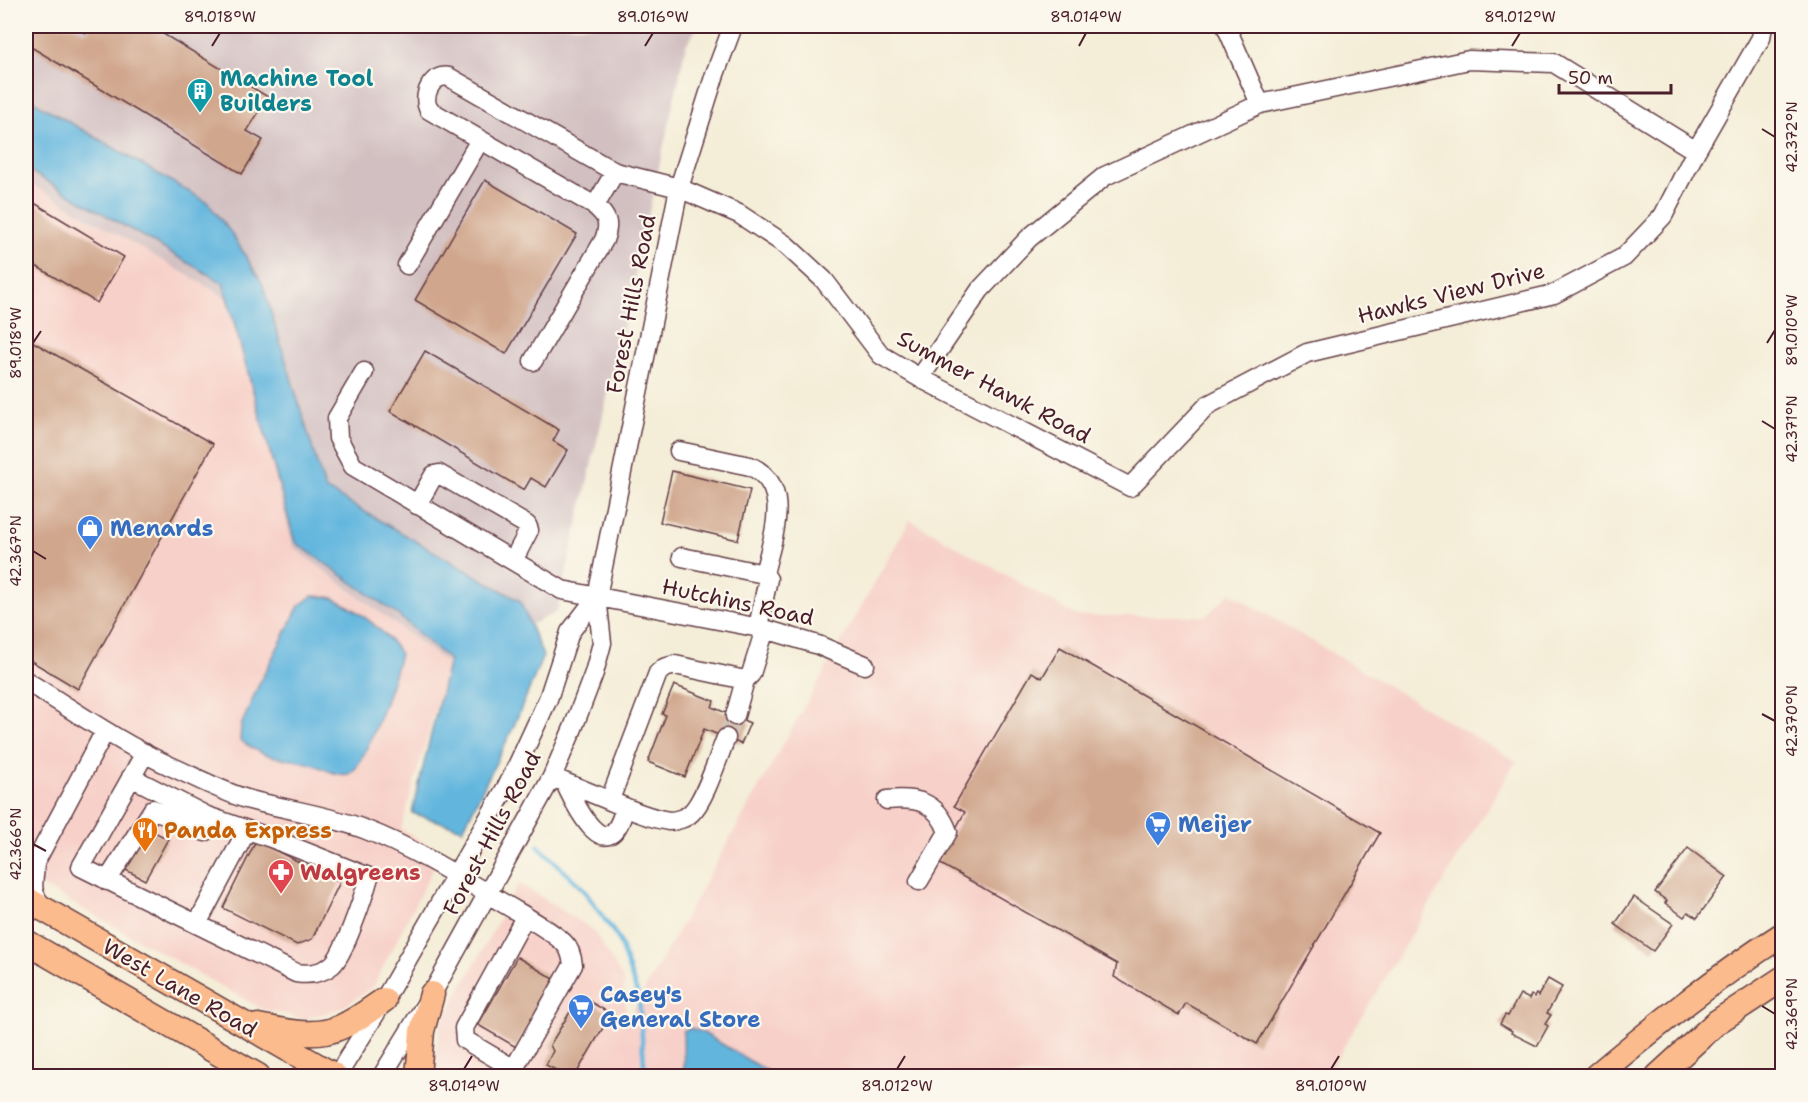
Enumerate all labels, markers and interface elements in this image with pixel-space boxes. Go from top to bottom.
text: 89.018°W [184,7,256,27]
text: 89.016°W [617,7,689,27]
text: 89.014°W [1050,7,1122,27]
text: 89.012°W [1484,7,1556,27]
scale bar [1559,57,1672,95]
place label: Machine Tool Builders [220,64,374,118]
text: 50 m [1568,66,1613,90]
building icon: Machine Tool Builders [185,76,215,114]
text: 42.372°N [1782,101,1802,173]
street label: Forest Hills Road [599,212,663,396]
street label: Hawks View Drive [1354,256,1548,330]
text: 89.010°W [1782,294,1802,366]
text: 89.018°W [6,307,26,379]
street label: Summer Hawk Road [892,324,1096,450]
text: 42.371°N [1782,395,1802,463]
shop icon: Menards [75,513,105,551]
place label: Menards [110,514,213,543]
text: 42.367°N [6,515,26,587]
street label: Hutchins Road [659,572,817,632]
text: 42.370°N [1782,685,1802,757]
street label: Forest Hills Road [436,746,548,920]
text: 42.366°N [6,807,26,881]
supermarket icon: Meijer [1143,809,1173,847]
place label: Meijer [1178,810,1252,839]
restaurant icon: Panda Express [130,815,160,853]
place label: Panda Express [164,816,332,845]
pharmacy icon: Walgreens [266,857,296,895]
place label: Walgreens [300,858,421,887]
street label: West Lane Road [97,932,263,1044]
text: 42.369°N [1782,978,1802,1050]
place label: Casey's General Store [600,980,760,1034]
supermarket icon: Casey's General Store [566,992,596,1030]
text: 89.014°W [428,1076,500,1096]
text: 89.012°W [861,1076,933,1096]
text: 89.010°W [1295,1076,1367,1096]

